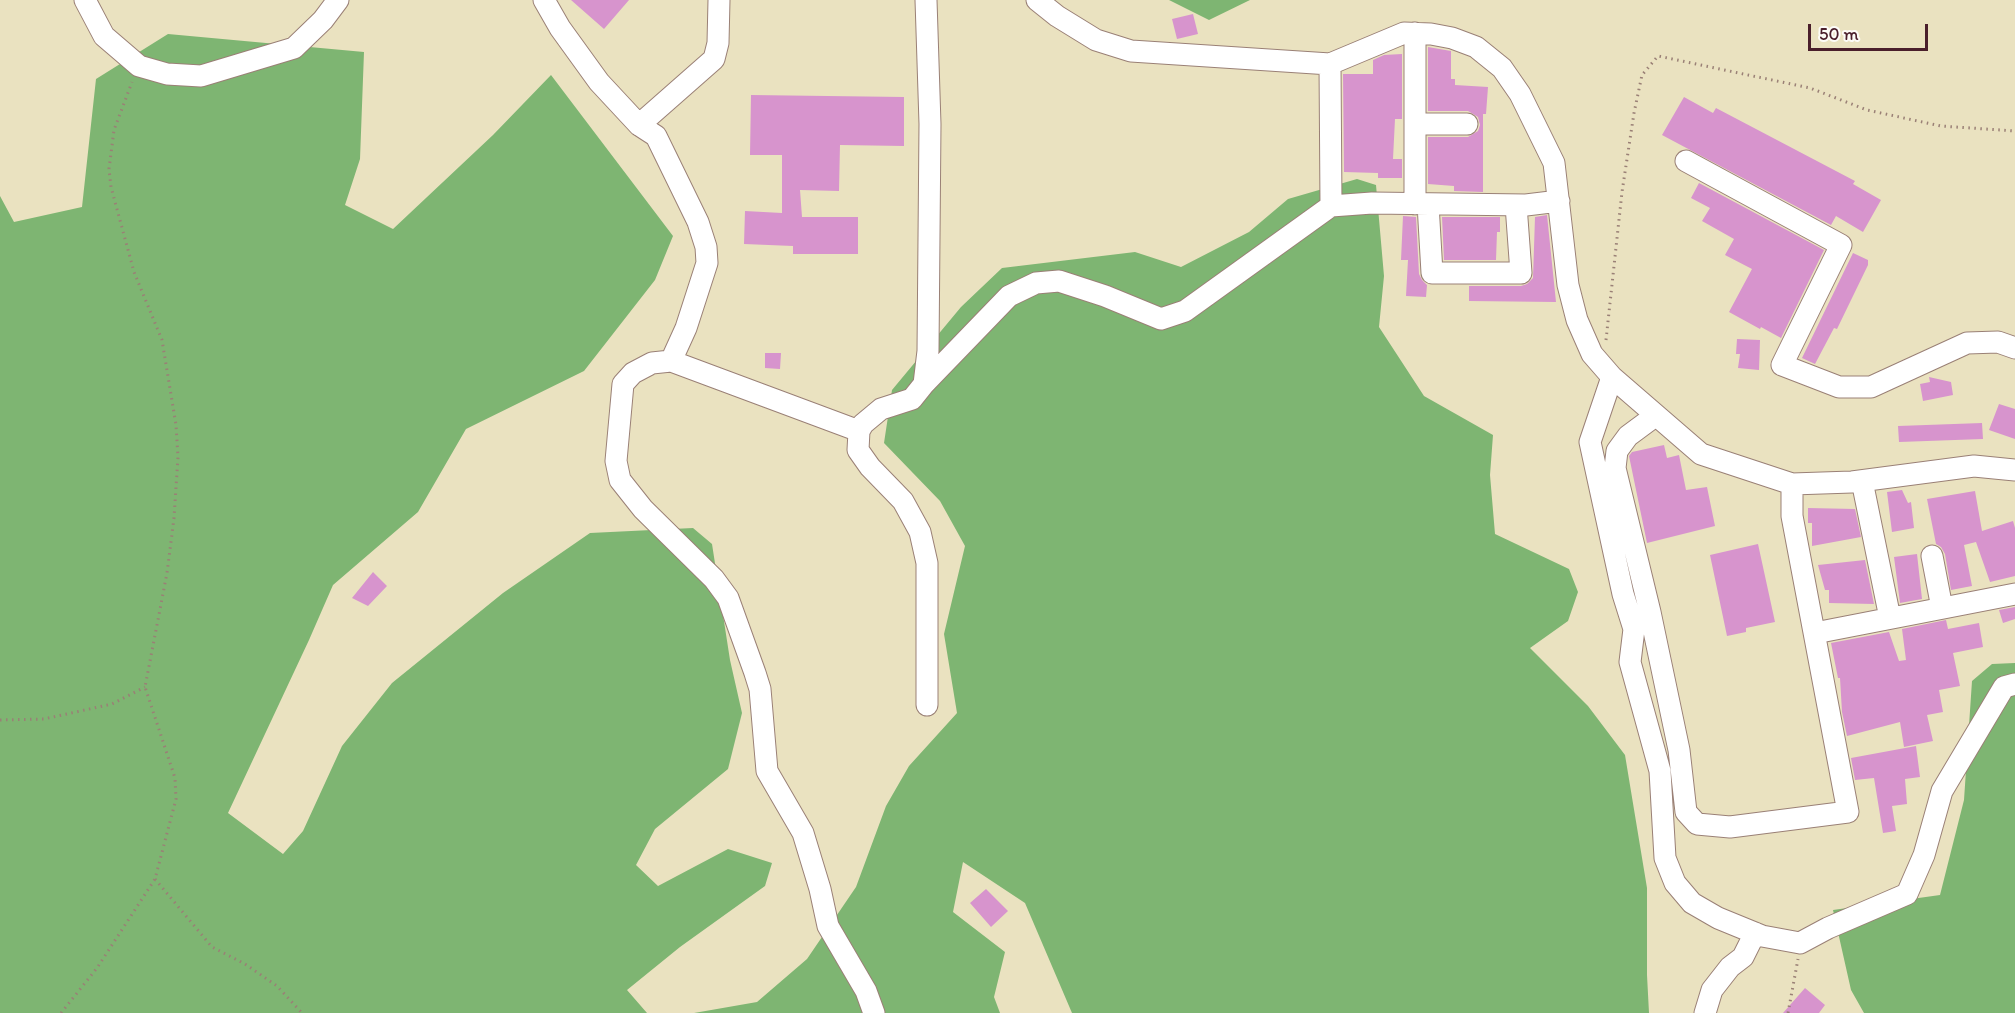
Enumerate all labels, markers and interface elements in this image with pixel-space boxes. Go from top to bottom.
scale bar [1811,12,1931,50]
text: 50 m [1819,23,1859,45]

